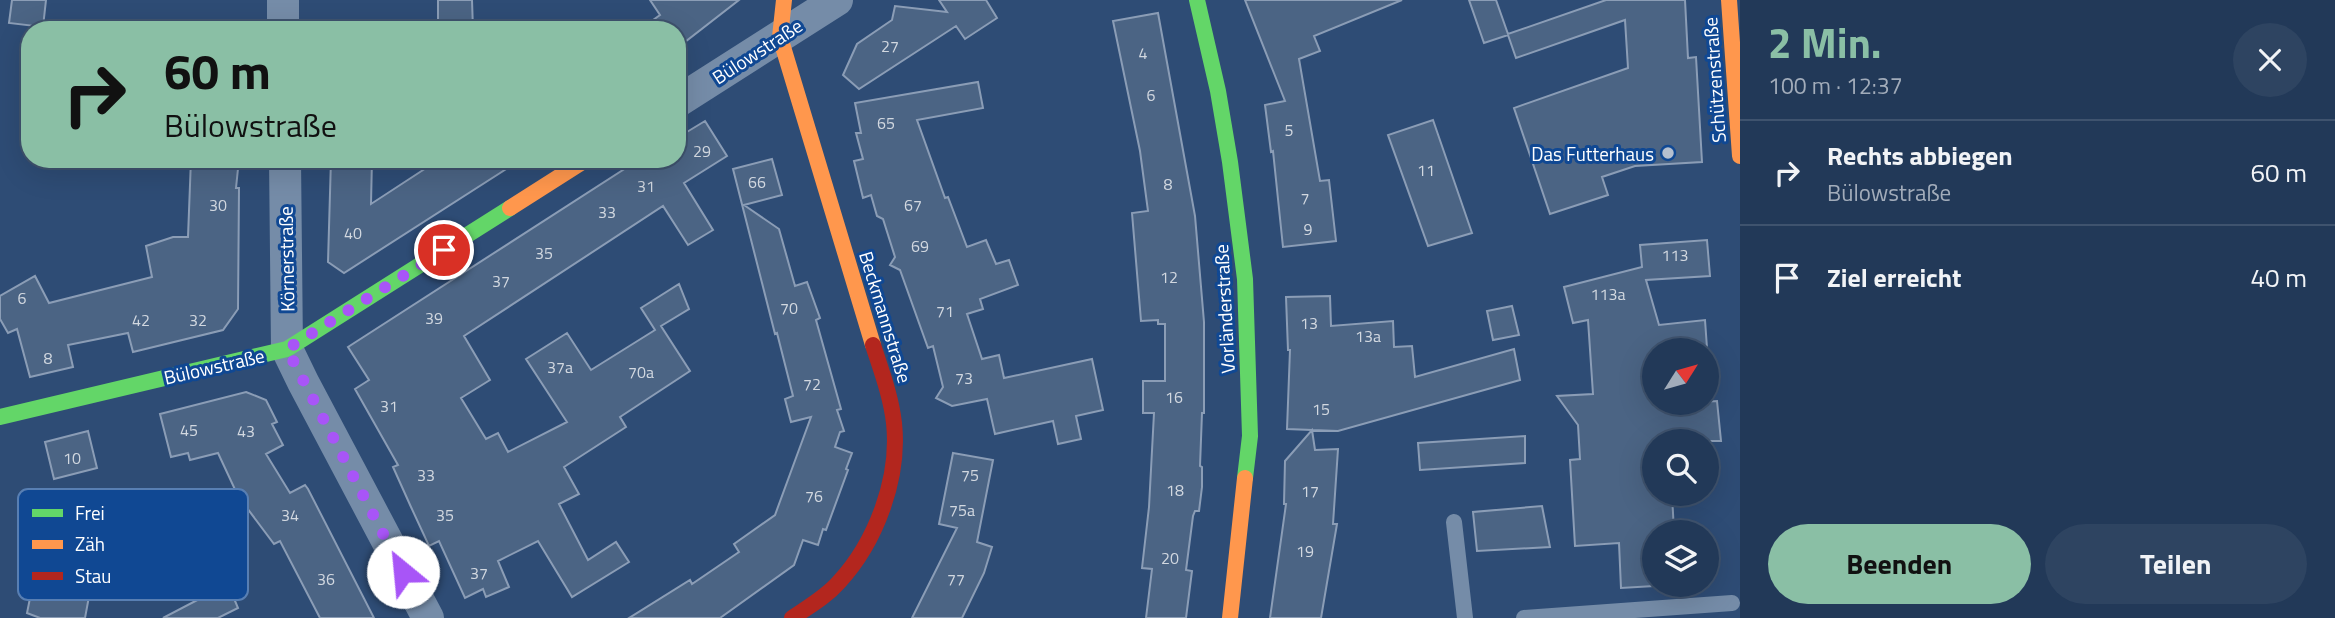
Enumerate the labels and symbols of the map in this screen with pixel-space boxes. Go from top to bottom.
street label: Bülowstraße [706,11,808,91]
street label: Schützenstraße [1695,16,1733,144]
house number: 27 [881,34,899,58]
house number: 4 [1139,41,1148,65]
house number: 6 [1147,83,1156,107]
house number: 65 [877,111,895,135]
house number: 5 [1285,118,1294,142]
house number: 29 [693,139,711,163]
place label: Das Futterhaus [1531,139,1654,168]
marker: Das Futterhaus [1660,145,1676,161]
house number: 11 [1417,158,1435,182]
house number: 66 [748,170,766,194]
house number: 8 [1164,172,1173,196]
house number: 31 [637,174,655,198]
house number: 7 [1301,186,1309,210]
house number: 30 [209,193,227,217]
house number: 67 [904,193,922,217]
house number: 33 [598,200,616,224]
street label: Körnerstraße [271,206,301,312]
house number: 9 [1304,217,1313,241]
pin [414,220,474,280]
house number: 40 [344,221,362,245]
house number: 69 [911,234,929,258]
house number: 35 [535,241,553,265]
house number: 113 [1662,243,1688,267]
street label: Vorländerstraße [1206,244,1242,374]
street label: Beckmannstraße [852,247,920,387]
house number: 12 [1160,265,1178,289]
house number: 37 [492,269,510,293]
house number: 113a [1591,282,1625,306]
house number: 6 [18,286,27,310]
house number: 70 [780,296,798,320]
house number: 71 [936,299,954,323]
house number: 39 [425,306,443,330]
house number: 42 [132,308,150,332]
house number: 32 [189,308,207,332]
house number: 13 [1300,311,1318,335]
house number: 13a [1355,324,1381,348]
north arrow [1642,338,1718,415]
street label: Bülowstraße [161,340,267,392]
house number: 8 [44,346,53,370]
house number: 37a [547,355,573,379]
house number: 70a [628,360,654,384]
house number: 73 [955,366,973,390]
house number: 72 [803,372,821,396]
house number: 16 [1165,385,1183,409]
house number: 31 [380,394,398,418]
house number: 15 [1312,397,1330,421]
house number: 45 [180,418,198,442]
house number: 43 [237,419,255,443]
house number: 10 [63,446,81,470]
house number: 33 [417,463,435,487]
house number: 75 [961,463,979,487]
house number: 18 [1166,478,1184,502]
house number: 17 [1301,479,1319,503]
house number: 76 [805,484,823,508]
legend [18,489,248,600]
text: Frei [75,498,105,527]
house number: 75a [949,498,975,522]
house number: 34 [281,503,299,527]
house number: 35 [436,503,454,527]
text: Zäh [75,529,105,558]
position arrow [366,535,440,609]
house number: 19 [1296,539,1314,563]
house number: 20 [1161,546,1179,570]
text: Stau [75,561,111,590]
house number: 37 [470,561,488,585]
house number: 36 [317,567,335,591]
house number: 77 [947,567,965,591]

